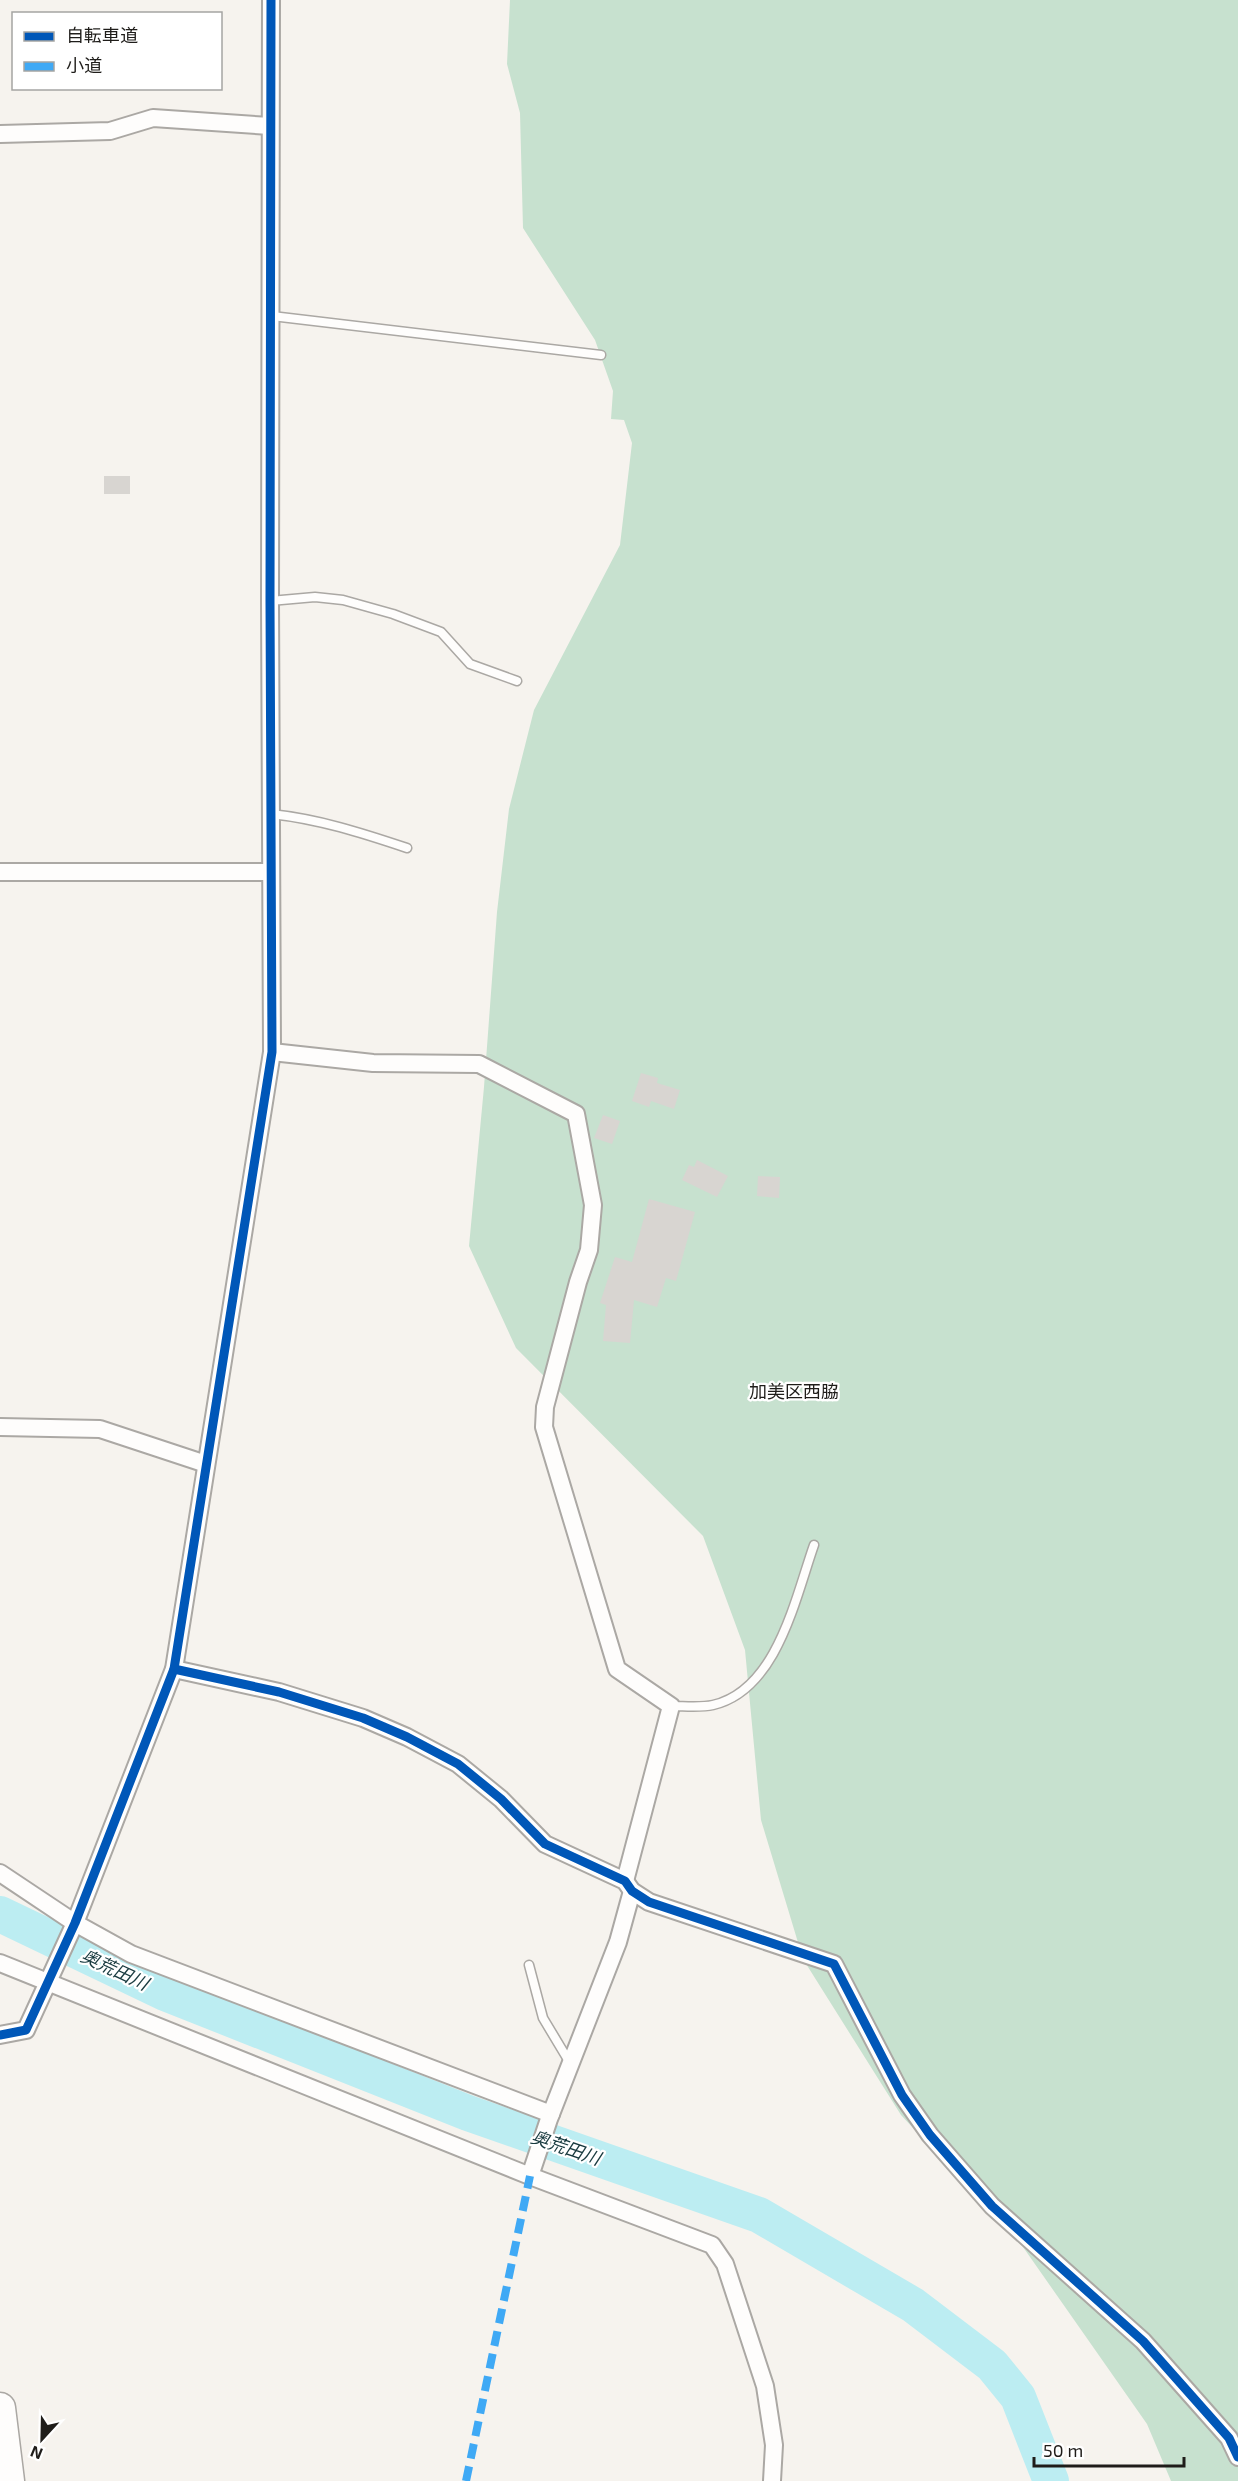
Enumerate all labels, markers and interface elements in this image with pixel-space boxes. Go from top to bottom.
legend [12,12,222,90]
text: 自転車道 [66,24,138,46]
text: 小道 [66,54,102,76]
district label: 加美区西脇 [749,1380,839,1402]
water label: 奥荒田川 [78,1944,154,1995]
water label: 奥荒田川 [528,2125,606,2170]
north arrow [12,2409,72,2469]
scale bar [1034,2430,1184,2468]
text: 50 m [1043,2439,1083,2461]
text: N [27,2442,45,2464]

